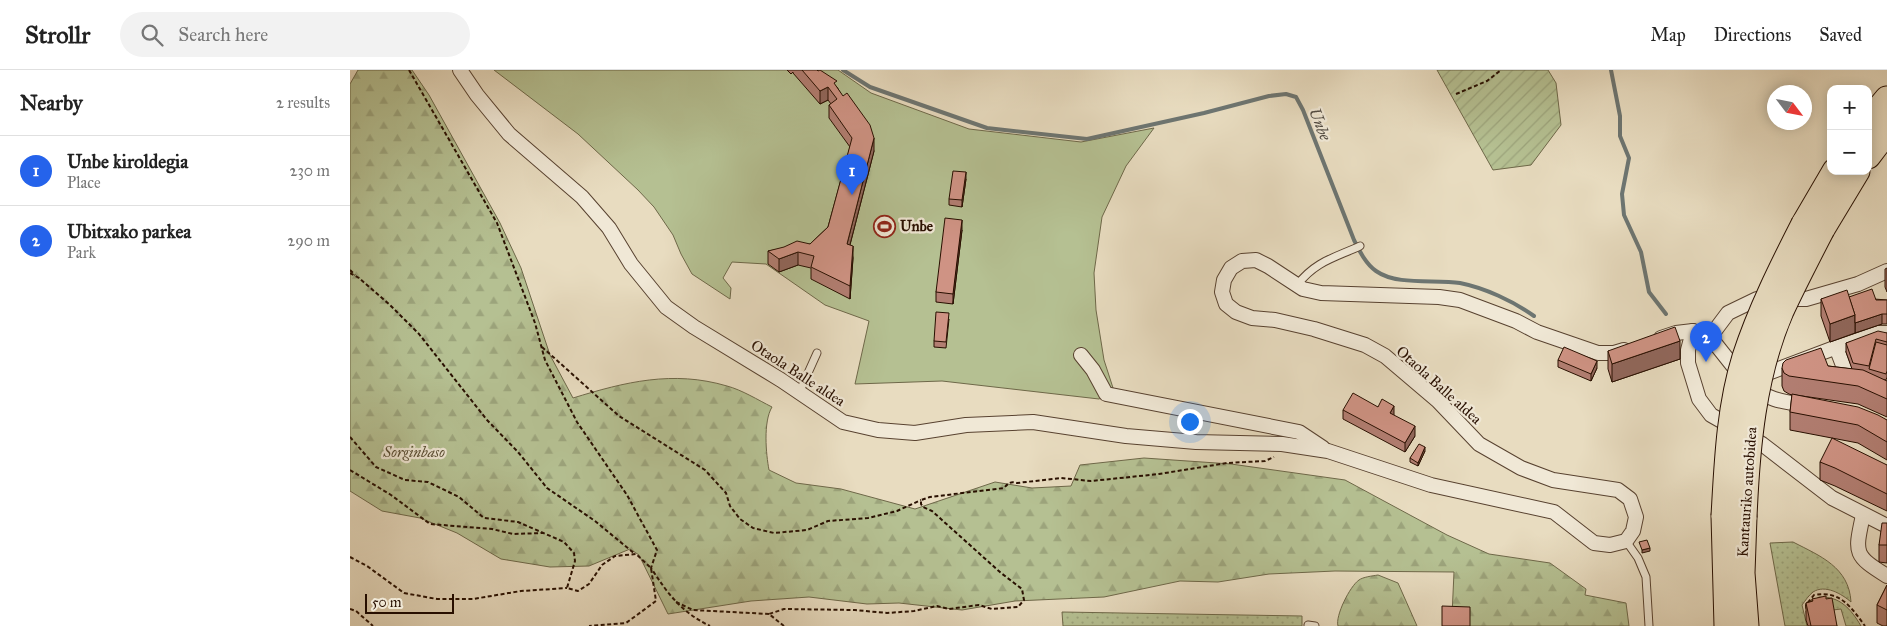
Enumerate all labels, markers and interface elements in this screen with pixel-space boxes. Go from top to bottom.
search box [120,12,470,57]
text: Strollr [25,20,90,50]
icon: search [138,21,166,49]
text: Search here [178,23,268,46]
text: Map [1650,24,1686,46]
text: Directions [1714,24,1791,46]
text: Saved [1819,24,1862,46]
north arrow [1767,85,1812,130]
map controls [1827,85,1872,175]
button: + [1827,85,1872,130]
text: Nearby [20,90,83,116]
text: 2 results [276,93,330,112]
water label: Unbe [1305,105,1335,144]
button: − [1827,130,1872,175]
text: Unbe kiroldegia [67,150,188,173]
pin: 1 [836,154,868,195]
text: 1 [33,161,39,180]
text: 230 m [290,161,330,180]
text: Place [67,173,101,192]
sports icon: Unbe [872,214,896,238]
place label: Unbe [900,217,934,235]
text: Ubitxako parkea [67,220,191,243]
text: 2 [32,231,40,250]
text: 290 m [287,231,330,250]
text: Park [67,243,96,262]
pin: 2 [1690,321,1722,362]
street label: Otaola Balle aldea [748,336,849,410]
street label: Otaola Balle aldea [1393,342,1486,428]
your location [1177,409,1203,435]
street label: Kantauriko autobidea [1733,425,1761,558]
park label: Sorginbaso [382,443,445,461]
scale bar [365,591,454,614]
text: 50 m [372,594,401,611]

